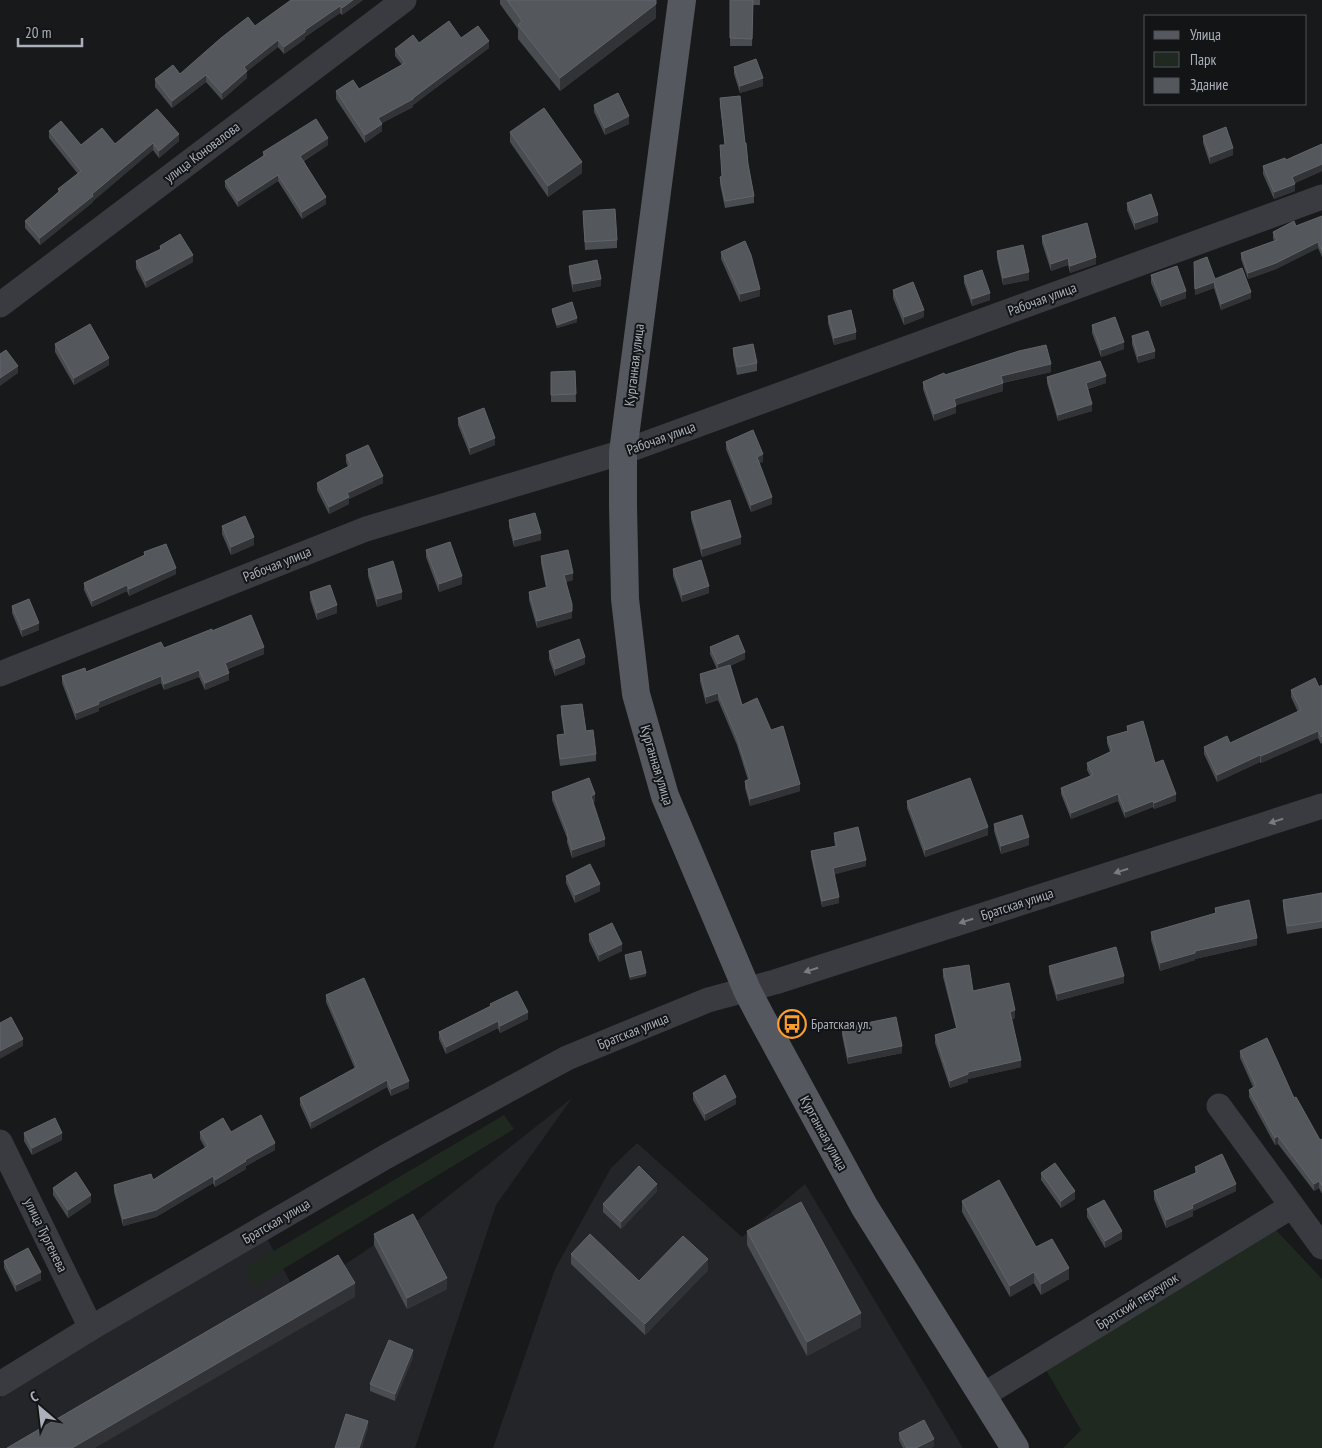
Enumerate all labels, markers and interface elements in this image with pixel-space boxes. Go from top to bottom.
scale bar [18,15,81,47]
legend [1144,15,1307,105]
text: 20 m [25,23,51,42]
text: Улица [1190,25,1221,44]
text: Парк [1190,50,1216,69]
text: Здание [1190,75,1228,94]
street label: улица Коновалова [161,118,243,186]
street label: Рабочая улица [1005,278,1079,320]
street label: Курганная улица [620,323,648,407]
street label: Рабочая улица [624,417,698,459]
street label: Рабочая улица [240,542,314,586]
street label: Курганная улица [636,723,678,807]
one-way arrow [1268,818,1283,826]
one-way arrow [1113,867,1128,875]
street label: Братская улица [978,884,1056,924]
one-way arrow [958,917,973,925]
one-way arrow [804,967,819,975]
street label: Братская улица [595,1009,671,1053]
bus stop icon: Братская ул. [777,1009,807,1039]
place label: Братская ул. [811,1015,871,1033]
street label: Курганная улица [796,1092,852,1174]
street label: Братская улица [239,1194,313,1248]
street label: улица Тургенева [20,1195,72,1275]
street label: Братский переулок [1093,1268,1182,1333]
north arrow [15,1383,65,1433]
text: С [27,1387,41,1406]

